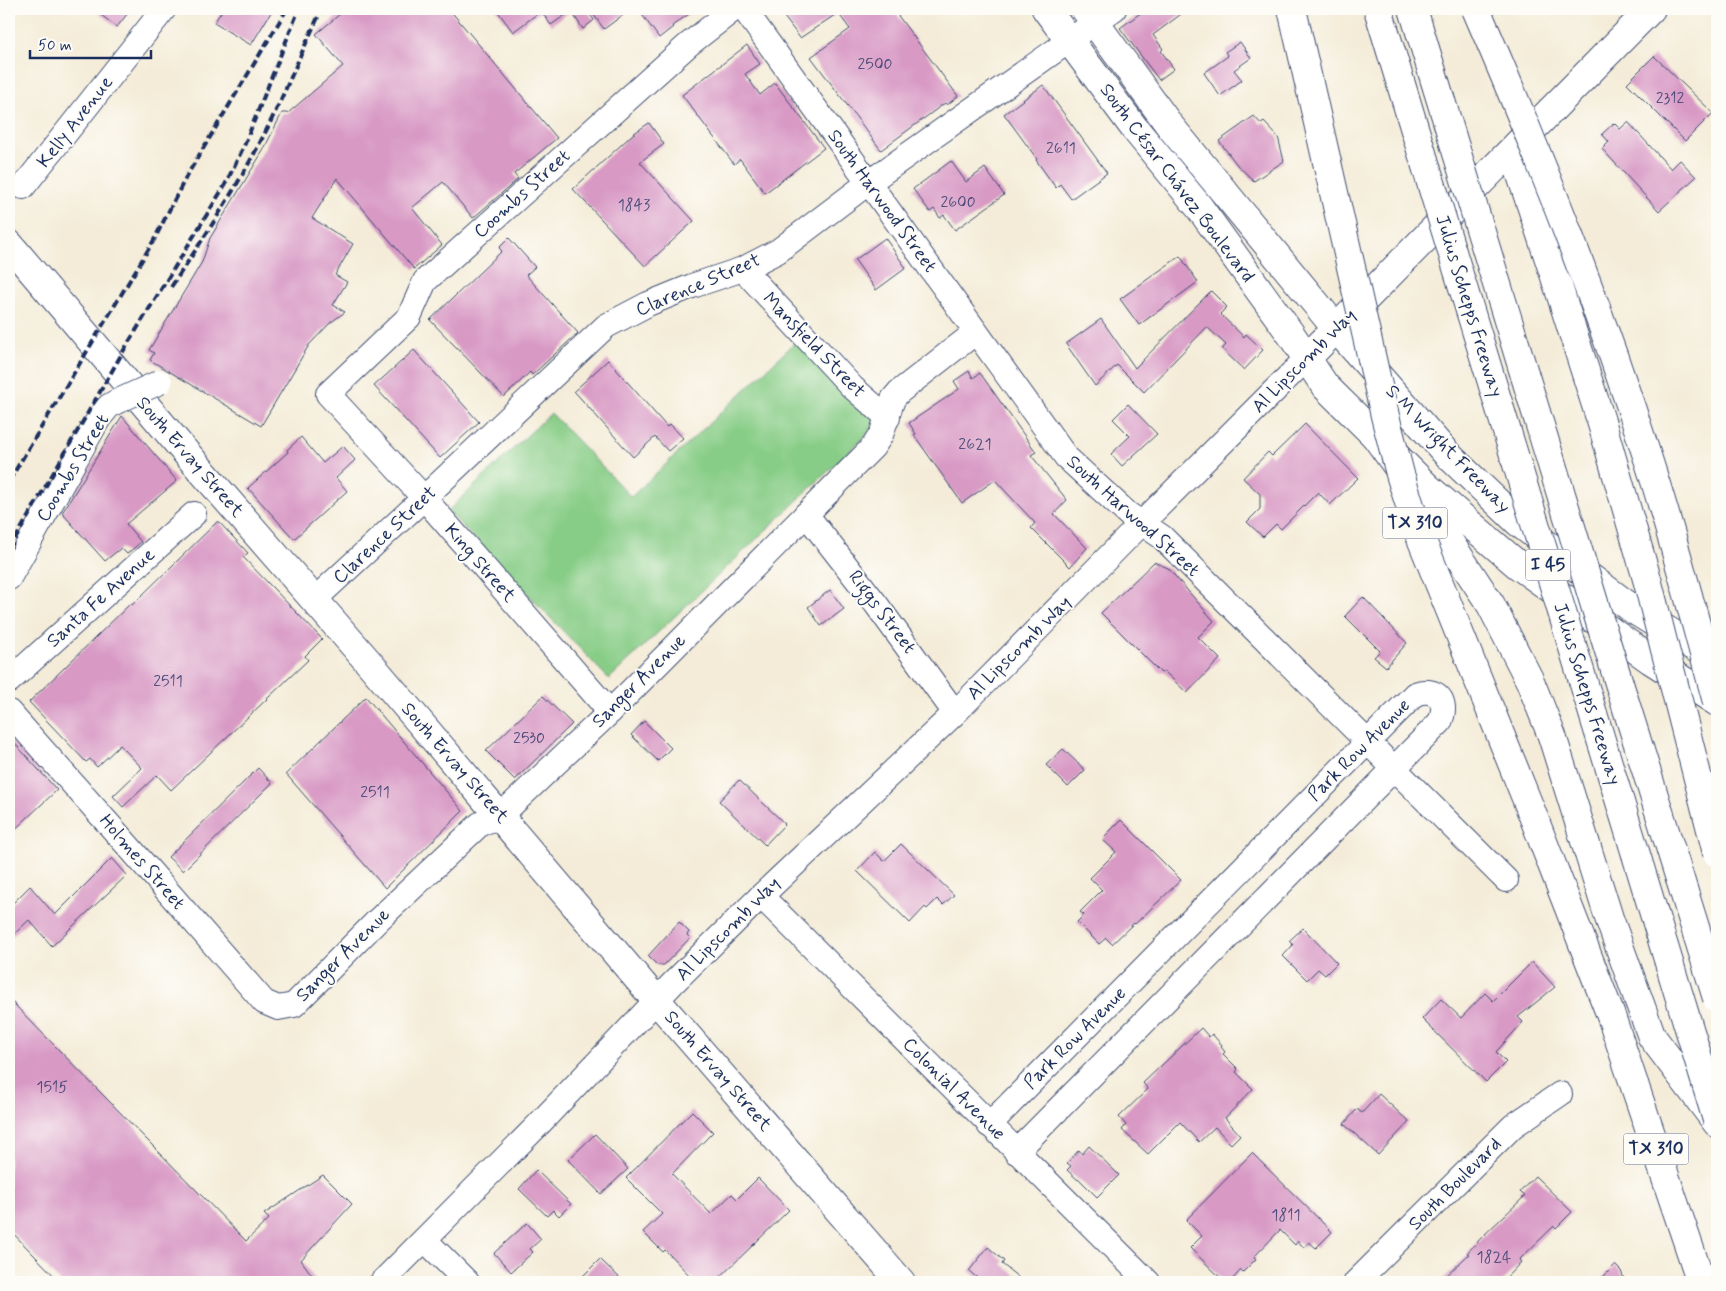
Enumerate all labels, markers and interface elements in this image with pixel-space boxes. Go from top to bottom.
scale bar [30,28,151,60]
text: 50 m [38,36,72,56]
house number: 2500 [858,54,893,75]
street label: Kelly Avenue [31,71,120,174]
street label: South César Chávez Boulevard [1094,78,1260,288]
house number: 2312 [1656,88,1684,109]
street label: South Harwood Street [822,124,942,278]
house number: 2611 [1046,138,1076,159]
street label: Coombs Street [468,144,576,244]
house number: 2600 [940,192,976,213]
house number: 1843 [618,195,650,216]
street label: Julius Schepps Freeway [1428,212,1509,401]
street label: Clarence Street [632,247,764,323]
street label: Mansfield Street [757,287,871,403]
street label: Al Lipscomb Way [1246,303,1362,419]
street label: S M Wright Freeway [1378,379,1516,521]
street label: South Ervay Street [131,391,249,523]
street label: Coombs Street [31,409,115,527]
house number: 2621 [958,434,992,455]
street label: South Harwood Street [1061,450,1205,582]
street label: Clarence Street [328,480,442,590]
road number: TX 310 [1382,508,1448,538]
street label: King Street [437,518,521,609]
street label: Santa Fe Avenue [42,543,160,653]
road number: I 45 [1526,550,1570,580]
street label: Riggs Street [840,565,922,661]
street label: Al Lipscomb Way [961,590,1077,706]
street label: Julius Schepps Freeway [1546,600,1627,789]
street label: Sanger Avenue [587,629,693,735]
house number: 2511 [153,671,183,692]
street label: Park Row Avenue [1302,693,1416,807]
street label: South Ervay Street [396,697,514,829]
house number: 2530 [513,728,545,749]
house number: 2511 [360,782,390,803]
street label: Holmes Street [94,809,190,915]
street label: Al Lipscomb Way [670,871,786,987]
street label: Sanger Avenue [291,903,397,1009]
street label: Park Row Avenue [1018,981,1132,1095]
street label: South Ervay Street [659,1005,777,1137]
street label: Colonial Avenue [897,1032,1011,1146]
house number: 1515 [36,1077,68,1098]
street label: South Boulevard [1403,1132,1507,1236]
road number: TX 310 [1624,1134,1688,1164]
house number: 1811 [1271,1205,1301,1226]
house number: 1824 [1477,1247,1511,1268]

